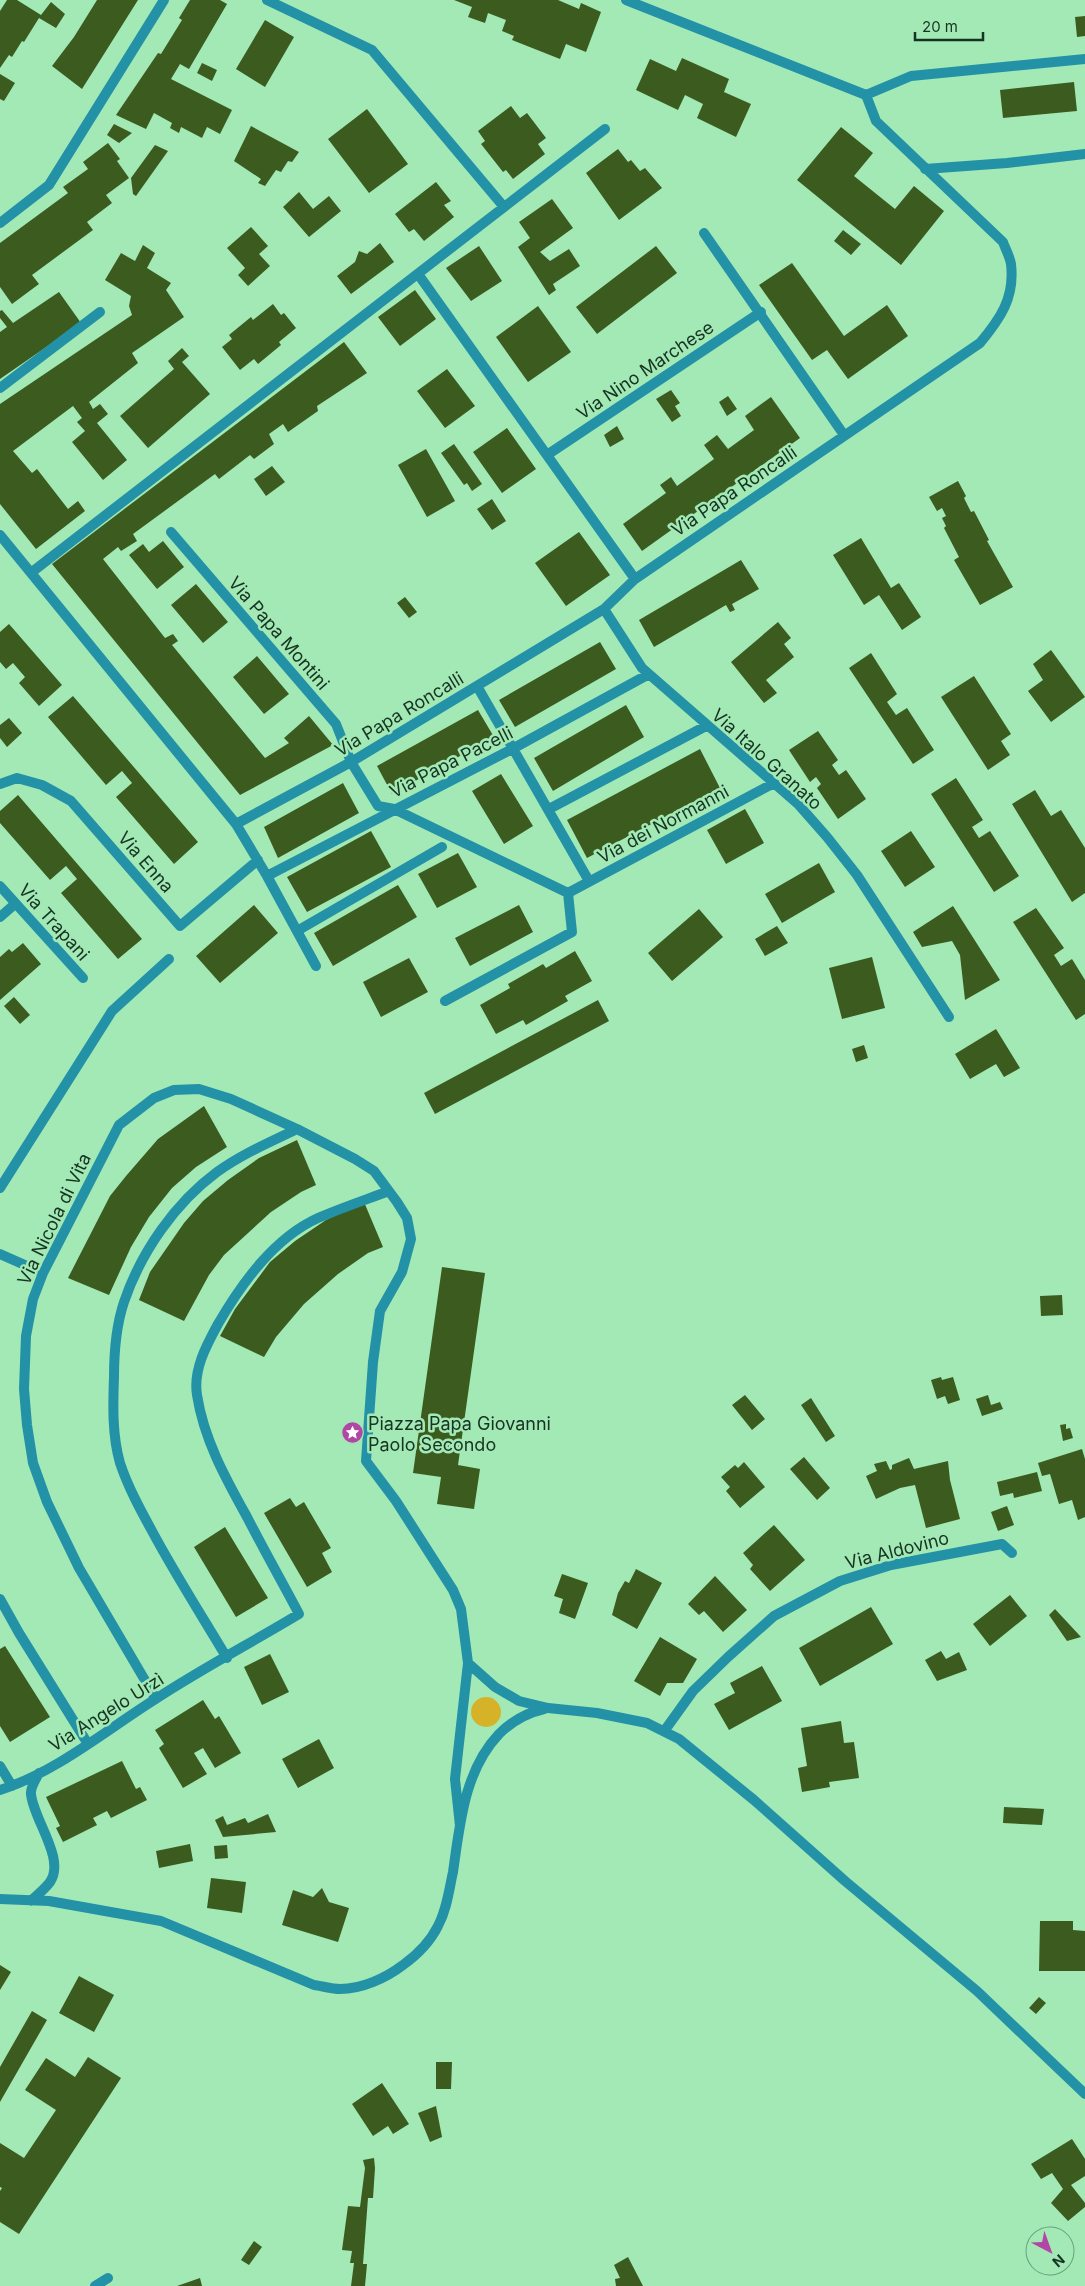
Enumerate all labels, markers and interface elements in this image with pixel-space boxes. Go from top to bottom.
scale bar [915,10,982,42]
text: 20 m [922,17,958,36]
street label: Via Nino Marchese [573,316,717,424]
street label: Via Papa Roncalli [667,441,801,541]
street label: Via Papa Montini [224,572,334,694]
street label: Via Papa Roncalli [331,667,467,761]
street label: Via Italo Granato [708,704,826,814]
street label: Via Papa Pacelli [386,722,516,802]
street label: Via dei Normanni [594,781,732,867]
street label: Via Enna [114,827,178,897]
street label: Via Trapani [14,879,94,965]
street label: Via Nicola di Vita [13,1150,95,1288]
place label: Piazza Papa Giovanni Paolo Secondo [368,1413,551,1455]
place icon: Piazza Papa Giovanni Paolo Secondo [340,1421,364,1445]
street label: Via Aldovino [843,1527,951,1573]
street label: Via Angelo Urzì [45,1668,167,1756]
north arrow [1025,2226,1075,2276]
text: N [1049,2251,1068,2271]

